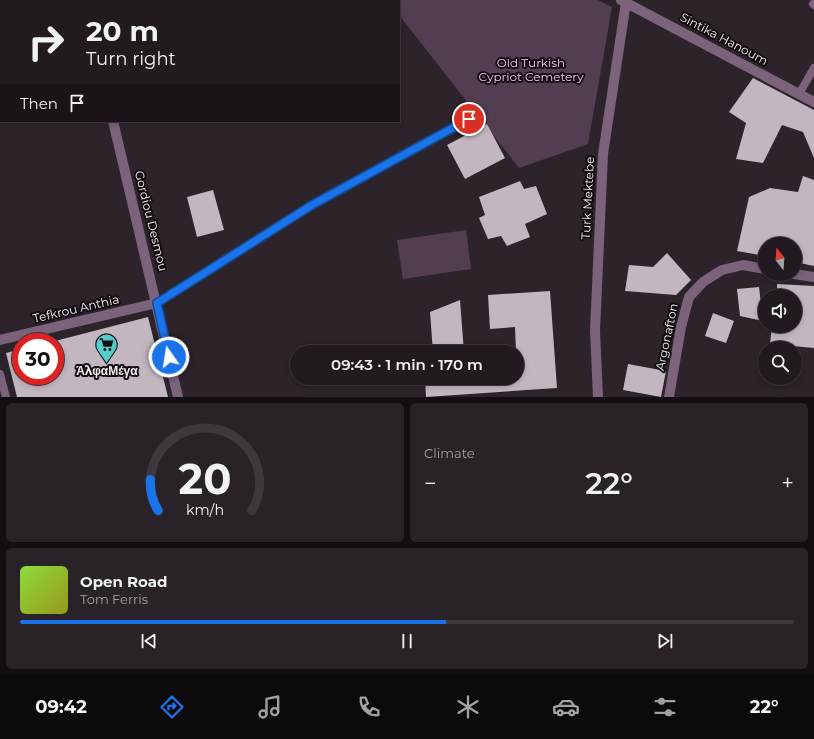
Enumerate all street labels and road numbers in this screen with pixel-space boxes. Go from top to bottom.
street label: Sintika Hanoum [678,9,771,68]
street label: Turk Mektebe [578,156,597,240]
street label: Gordiou Desmou [132,169,171,273]
street label: Tefkrou Anthia [31,291,120,326]
street label: Argonafton [652,302,681,372]

